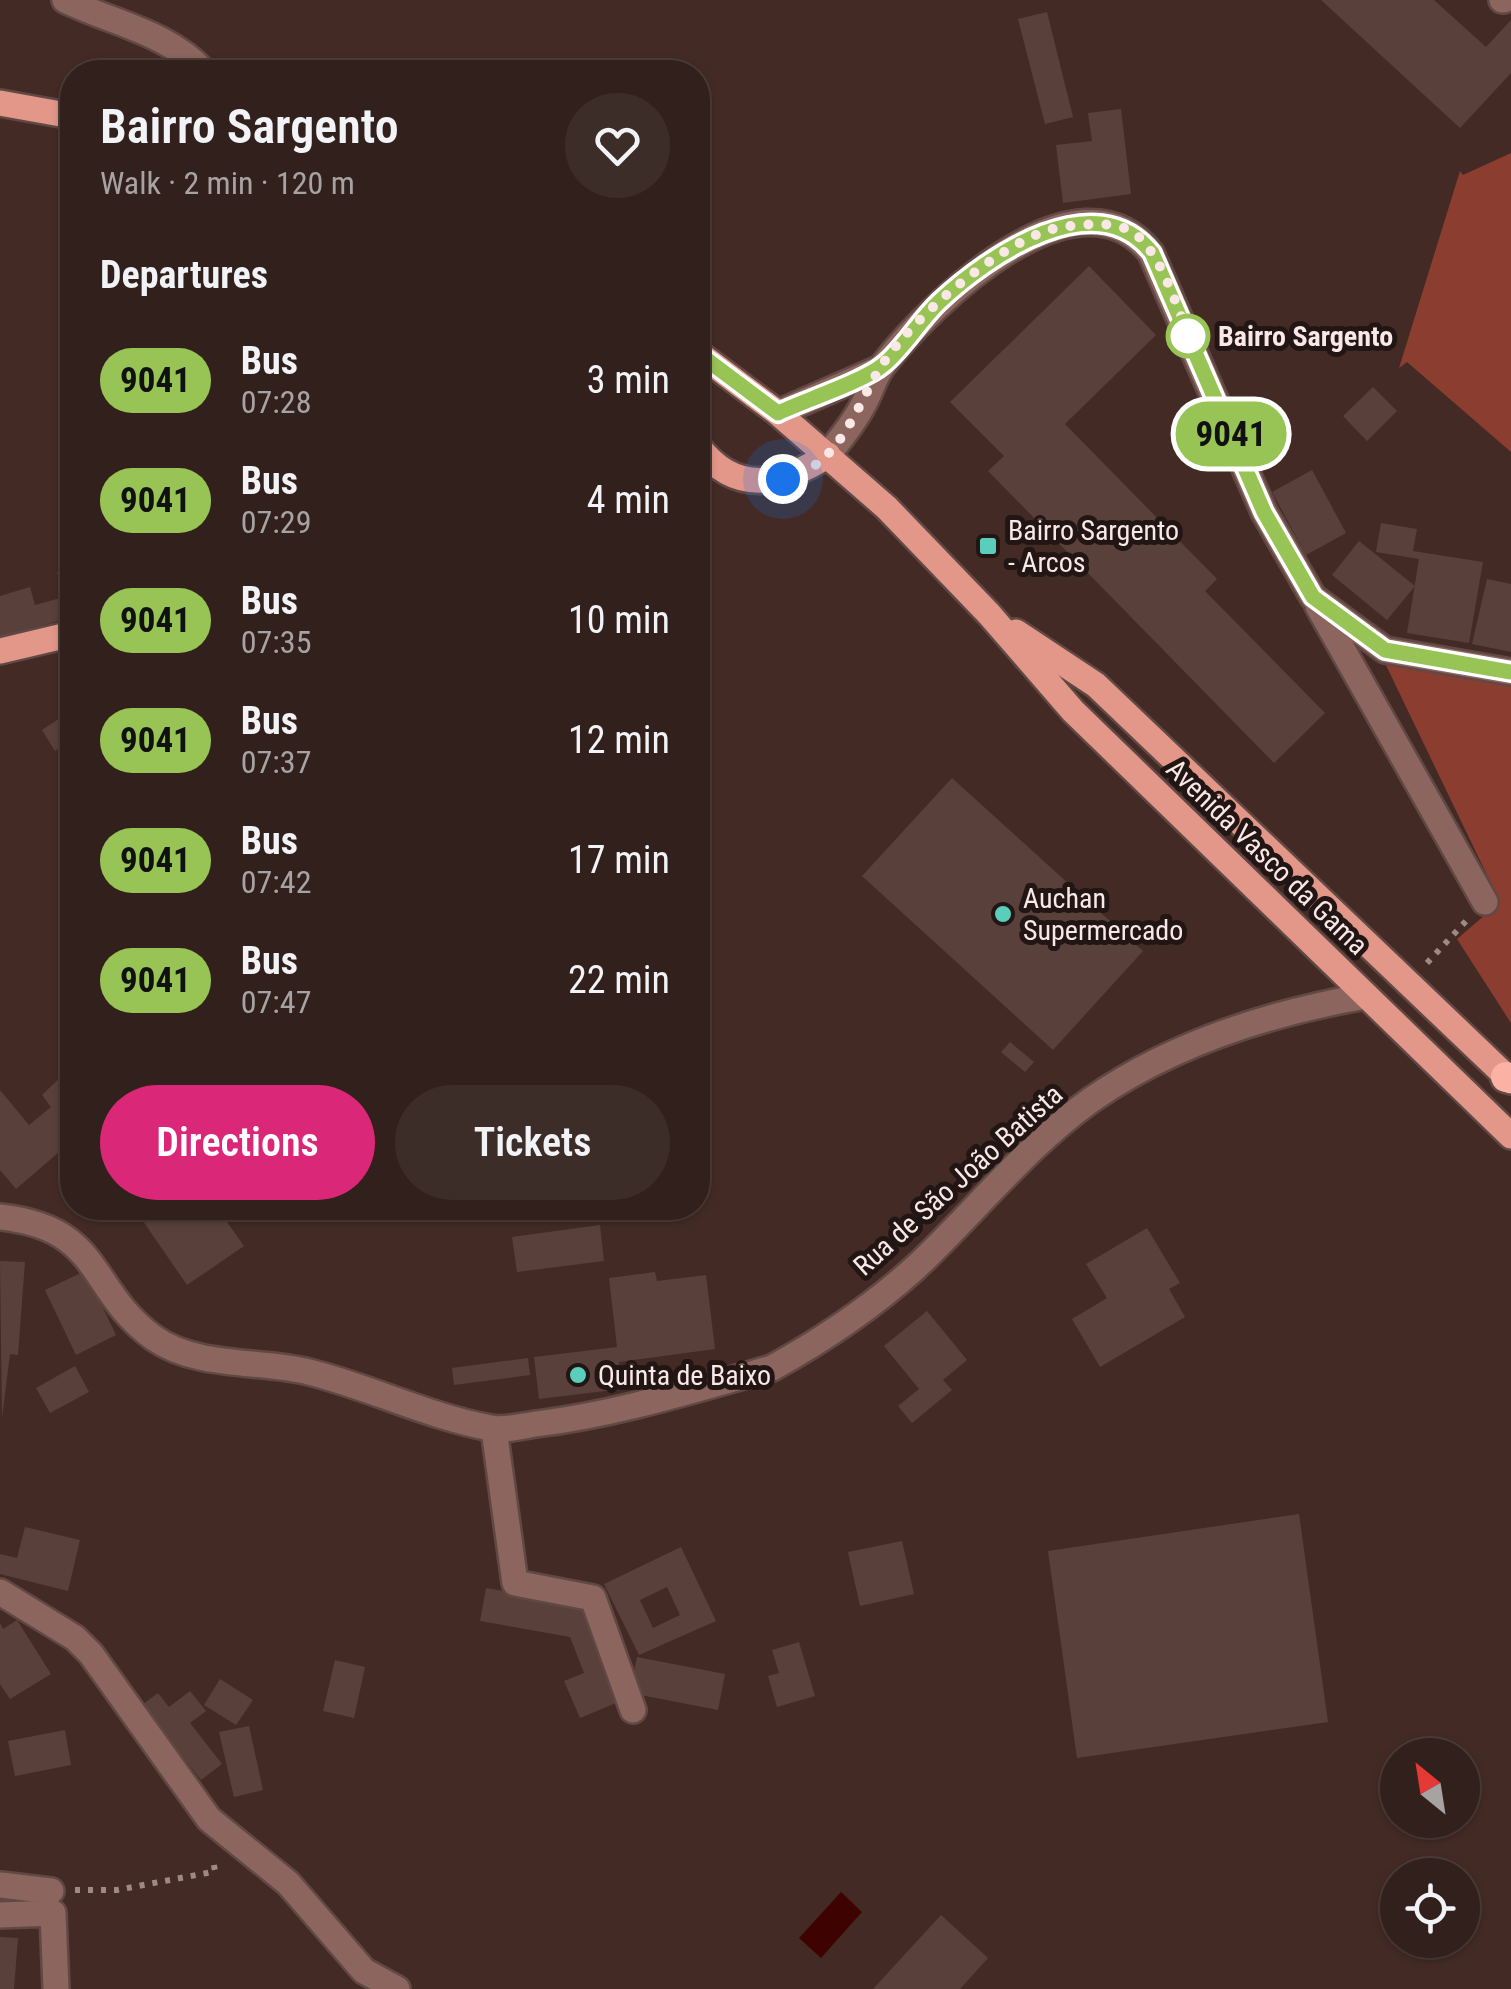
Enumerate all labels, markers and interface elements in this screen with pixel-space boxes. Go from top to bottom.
button: heart [565,93,670,198]
text: Bairro Sargento [100,98,399,155]
text: Walk · 2 min · 120 m [100,164,355,202]
text: Departures [100,253,268,297]
marker: Bairro Sargento [1167,315,1209,357]
place label: Bairro Sargento [1218,320,1393,353]
text: Bus [241,339,298,383]
text: 3 min [587,358,670,402]
text: 9041 [120,360,191,401]
text: 07:28 [241,383,311,421]
line badge: 9041 [1161,402,1301,466]
text: 9041 [1196,414,1266,455]
your location [758,454,808,504]
text: Bus [241,459,298,503]
text: 4 min [587,478,670,522]
text: 9041 [120,480,191,521]
text: 07:29 [241,503,311,541]
place label: Bairro Sargento - Arcos [1008,514,1179,579]
marker: Bairro Sargento - Arcos [977,535,999,557]
text: Bus [241,579,298,623]
text: 10 min [568,598,670,642]
text: 9041 [120,600,191,641]
text: 07:35 [241,623,311,661]
text: Bus [241,699,298,743]
text: 12 min [568,718,670,762]
text: 9041 [120,720,191,761]
text: 07:37 [241,743,311,781]
street label: Avenida Vasco da Gama [1160,752,1374,962]
text: Bus [241,819,298,863]
text: 17 min [568,838,670,882]
text: 9041 [120,840,191,881]
text: 07:42 [241,863,311,901]
place label: Auchan Supermercado [1023,882,1183,947]
marker: Auchan Supermercado [992,903,1014,925]
text: Bus [241,939,298,983]
text: 22 min [568,958,670,1002]
text: 9041 [120,960,191,1001]
text: 07:47 [241,983,311,1021]
street label: Rua de São João Batista [847,1078,1069,1282]
button: Directions [100,1085,375,1200]
button: Tickets [395,1085,670,1200]
place label: Quinta de Baixo [598,1359,771,1392]
marker: Quinta de Baixo [567,1364,589,1386]
north arrow [1380,1738,1480,1838]
map controls [1380,1738,1480,1958]
button: locate [1380,1858,1480,1958]

